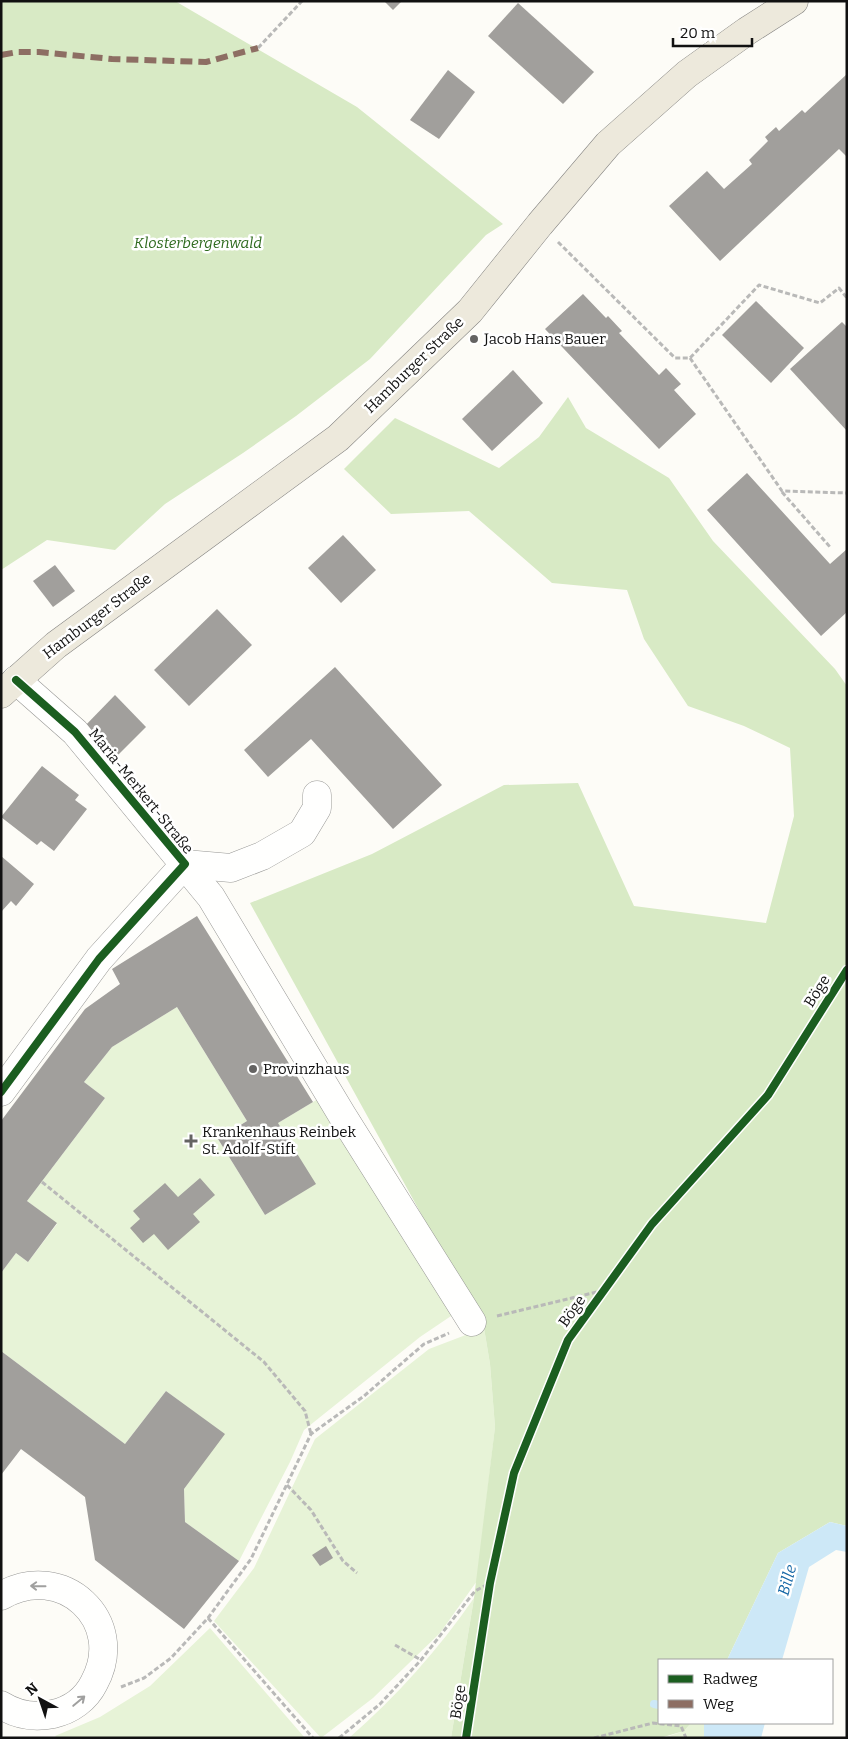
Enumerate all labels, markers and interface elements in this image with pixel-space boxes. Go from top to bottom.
scale bar [673,15,752,47]
text: 20 m [680,24,716,42]
park label: Klosterbergenwald [134,234,262,252]
street label: Hamburger Straße [361,313,467,417]
place label: Jacob Hans Bauer [483,330,606,348]
marker: Jacob Hans Bauer [468,333,480,345]
street label: Hamburger Straße [39,569,155,663]
street label: Maria-Merkert-Straße [85,725,197,857]
street label: Böge [800,972,834,1010]
place label: Provinzhaus [263,1060,349,1078]
marker: Provinzhaus [247,1063,259,1075]
place label: Krankenhaus Reinbek St. Adolf-Stift [202,1123,357,1158]
marker: Krankenhaus Reinbek St. Adolf-Stift [184,1134,198,1148]
street label: Böge [555,1292,589,1330]
water label: Bille [774,1562,800,1598]
one-way arrow [30,1581,46,1590]
legend [658,1659,833,1724]
text: Radweg [703,1670,758,1688]
north arrow [15,1674,65,1724]
text: N [22,1679,42,1699]
street label: Böge [446,1684,470,1720]
one-way arrow [72,1695,85,1706]
text: Weg [703,1695,734,1713]

